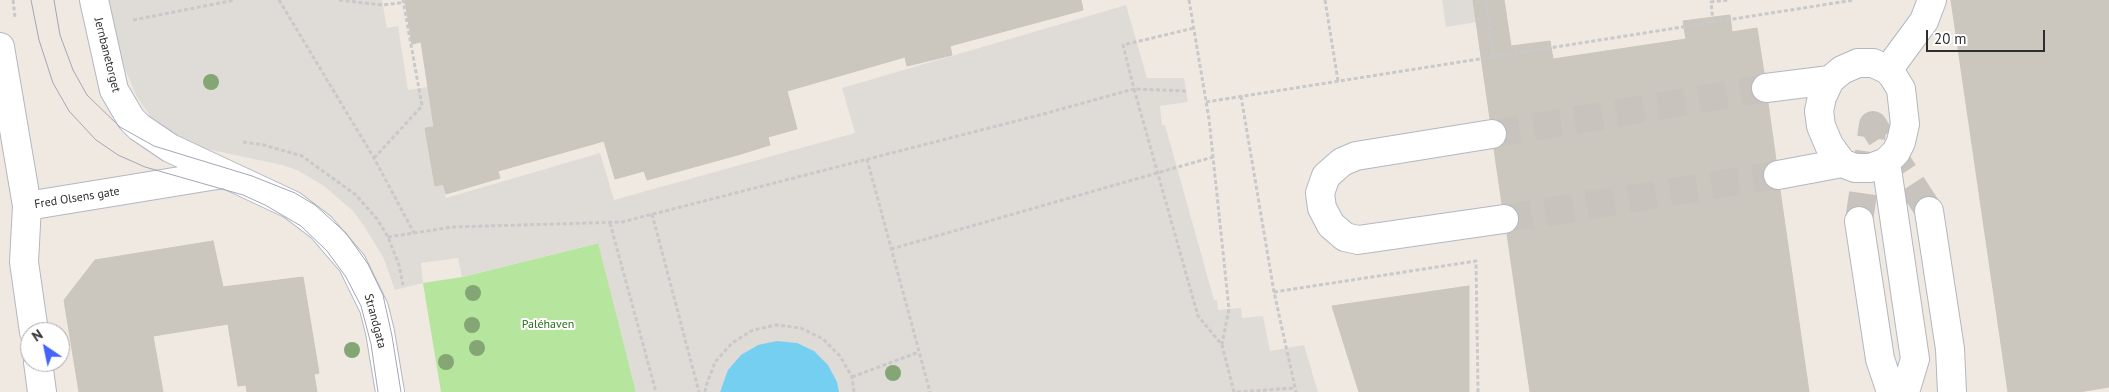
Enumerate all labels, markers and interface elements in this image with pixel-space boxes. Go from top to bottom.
street label: Jernbanetorget [91,16,123,94]
scale bar [1929,20,2048,52]
text: 20 m [1934,29,1967,48]
street label: Fred Olsens gate [33,184,121,212]
street label: Strandgata [361,292,389,350]
park label: Paléhaven [522,318,574,332]
north arrow [20,322,70,372]
text: N [28,325,46,345]

